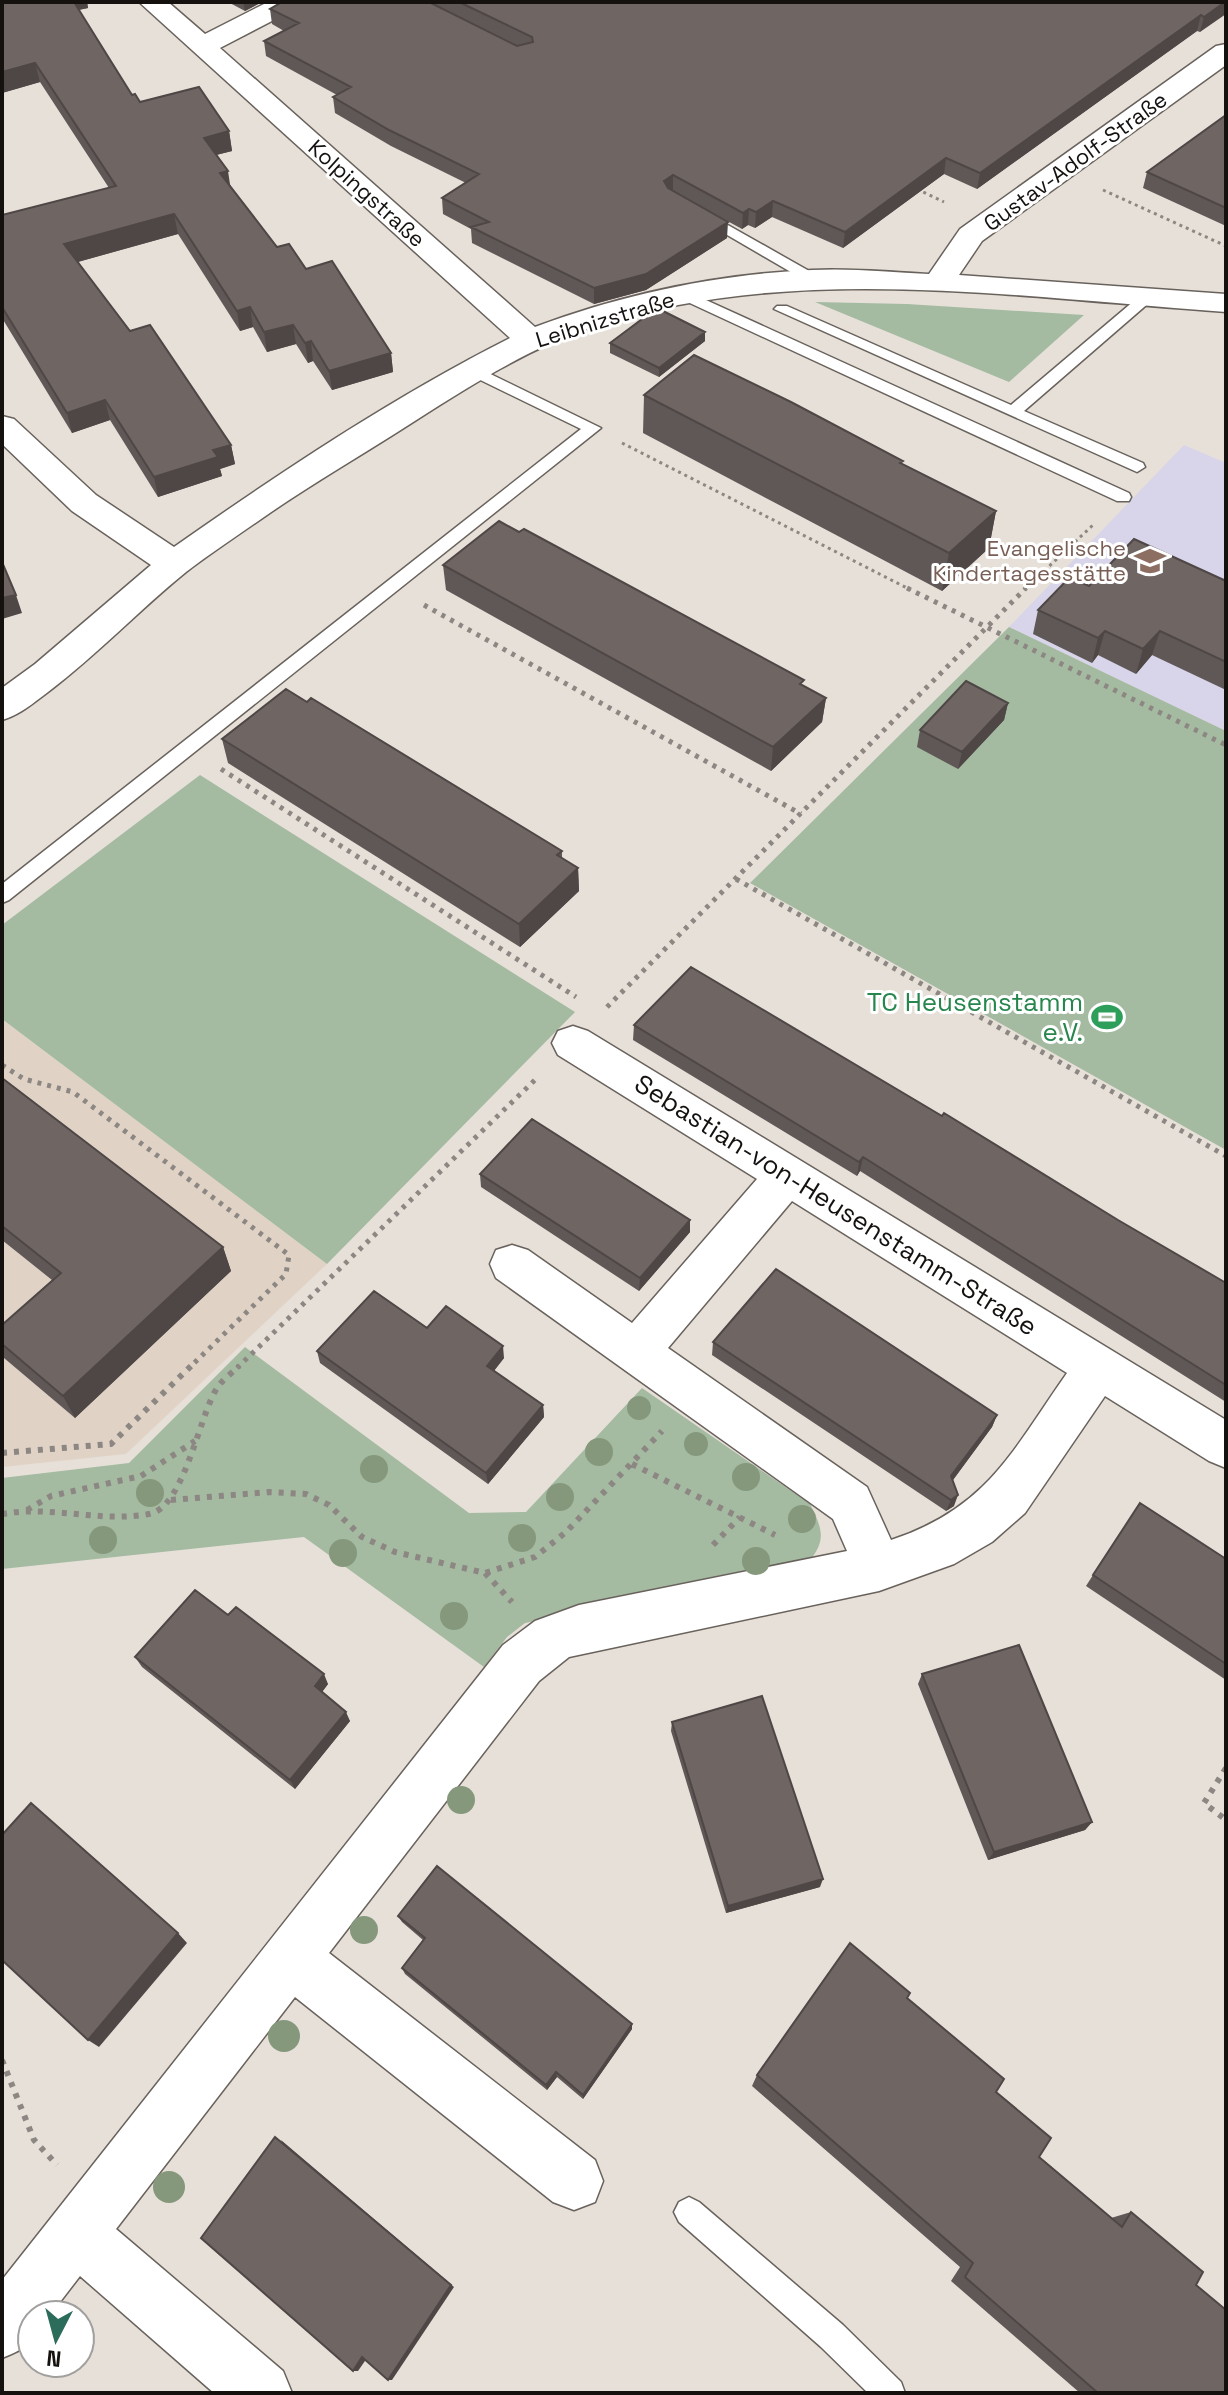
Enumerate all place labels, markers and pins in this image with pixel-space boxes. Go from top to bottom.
place label: Evangelische Kindertagesstätte [933,534,1126,587]
school or university icon: Evangelische Kindertagesstätte [1133,544,1167,578]
place label: TC Heusenstamm e.V. [867,985,1083,1049]
sports icon: TC Heusenstamm e.V. [1090,1000,1124,1034]

